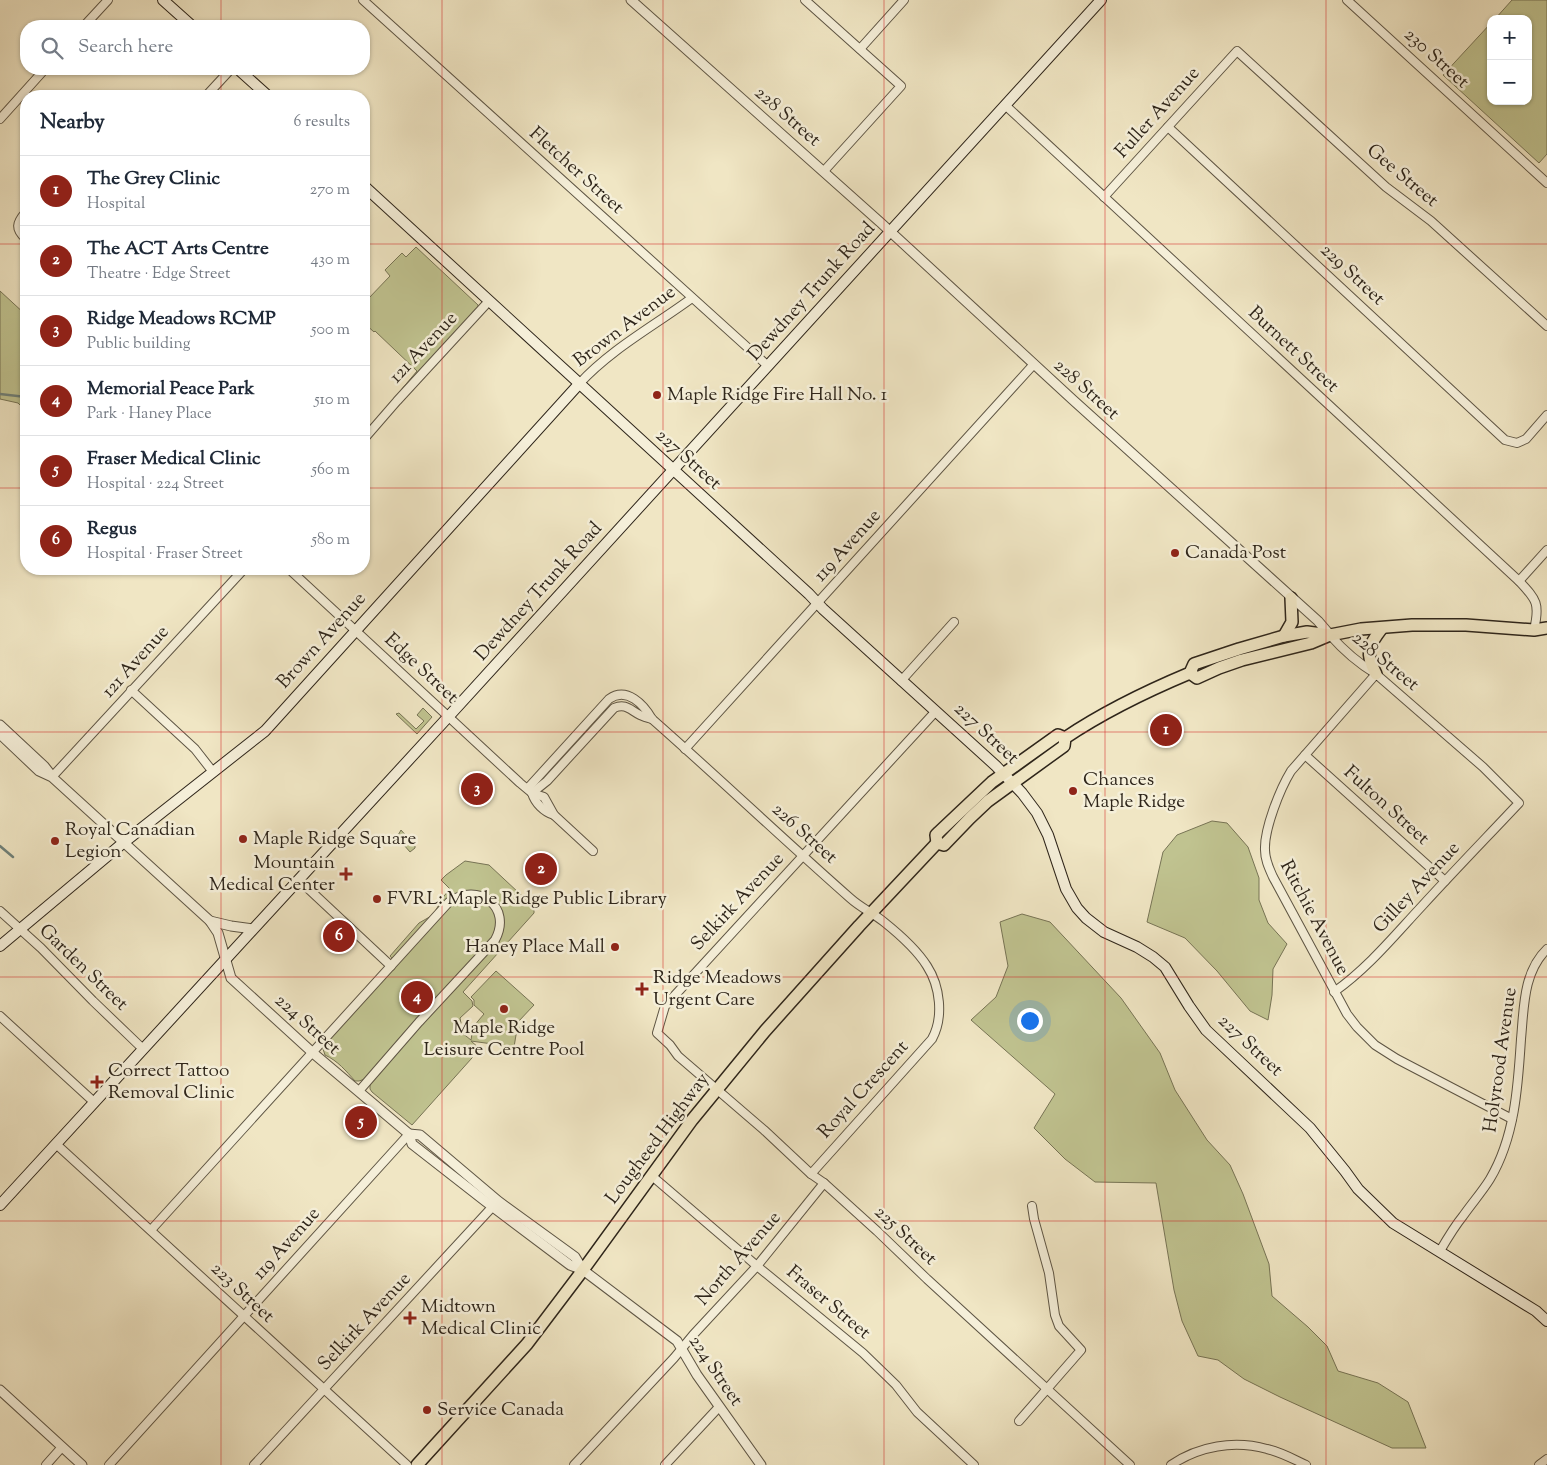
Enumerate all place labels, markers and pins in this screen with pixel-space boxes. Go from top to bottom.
place label: Maple Ridge Fire Hall No. 1 [667,382,888,409]
marker: Maple Ridge Fire Hall No. 1 [651,389,663,401]
place label: Canada Post [1185,540,1287,567]
marker: Canada Post [1169,547,1181,559]
pin: 1 [1150,711,1182,749]
place label: Chances Maple Ridge [1083,767,1185,816]
pin: 3 [461,770,493,808]
marker: Chances Maple Ridge [1067,785,1079,797]
place label: Royal Canadian Legion [65,817,195,866]
place label: Maple Ridge Square [253,826,416,853]
marker: Maple Ridge Square [237,833,249,845]
marker: Royal Canadian Legion [49,835,61,847]
place label: Mountain Medical Center [209,850,335,899]
pin: 2 [525,850,557,888]
marker: Mountain Medical Center [339,867,353,881]
place label: FVRL: Maple Ridge Public Library [387,886,668,913]
marker: FVRL: Maple Ridge Public Library [371,893,383,905]
pin: 6 [323,917,355,955]
place label: Haney Place Mall [465,934,605,961]
marker: Haney Place Mall [609,941,621,953]
place label: Ridge Meadows Urgent Care [653,965,781,1014]
pin: 4 [401,978,433,1016]
marker: Ridge Meadows Urgent Care [635,982,649,996]
marker: Maple Ridge Leisure Centre Pool [498,1003,510,1015]
place label: Maple Ridge Leisure Centre Pool [423,1015,585,1064]
place label: Correct Tattoo Removal Clinic [108,1058,235,1107]
marker: Correct Tattoo Removal Clinic [90,1075,104,1089]
pin: 5 [345,1103,377,1141]
place label: Midtown Medical Clinic [421,1294,541,1343]
marker: Midtown Medical Clinic [403,1311,417,1325]
place label: Service Canada [437,1397,564,1424]
marker: Service Canada [421,1404,433,1416]

